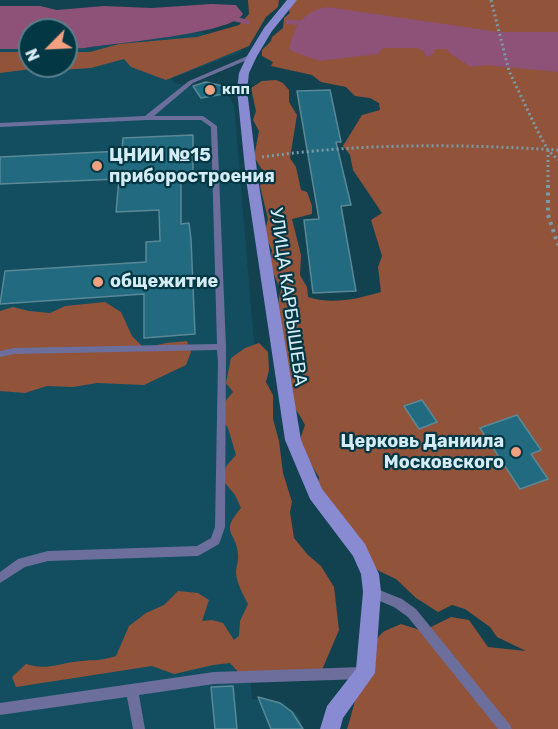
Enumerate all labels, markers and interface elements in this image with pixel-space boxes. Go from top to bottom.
north arrow [18,18,78,78]
text: N [22,46,44,64]
place label: кпп [222,81,250,99]
marker: кпп [203,83,217,97]
place label: ЦНИИ №15 приборостроения [109,145,275,188]
marker: ЦНИИ №15 приборостроения [90,159,104,173]
street label: УЛИЦА КАРБЫШЕВА [265,207,311,387]
place label: общежитие [110,271,218,293]
marker: общежитие [91,275,105,289]
place label: Церковь Даниила Московского [341,431,504,474]
marker: Церковь Даниила Московского [509,445,523,459]

